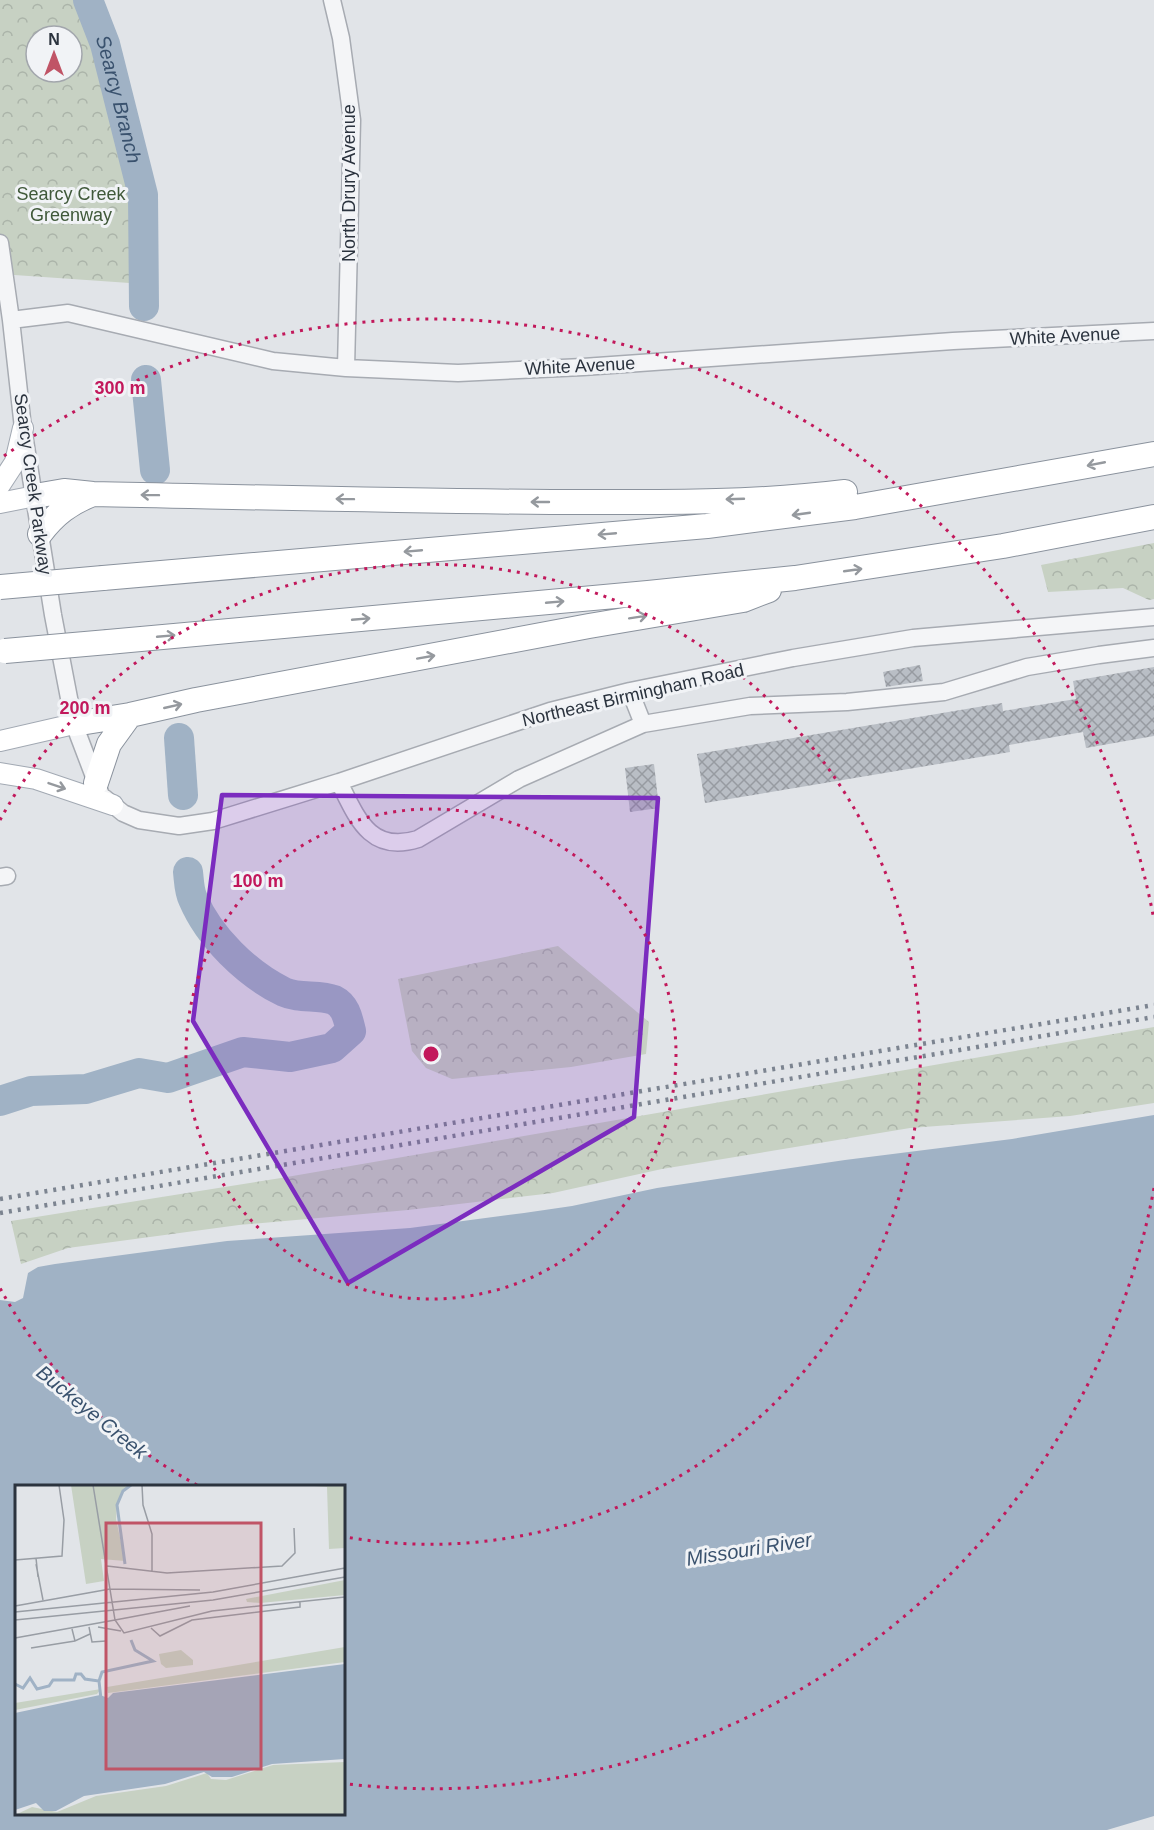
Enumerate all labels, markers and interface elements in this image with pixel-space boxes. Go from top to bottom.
north arrow [24,24,84,84]
text: N [48,31,60,48]
water label: Searcy Branch [92,32,146,165]
street label: North Drury Avenue [339,104,359,262]
park label: Searcy Creek Greenway [16,184,127,225]
street label: White Avenue [1009,323,1121,349]
street label: White Avenue [524,353,636,379]
text: 300 m [94,378,146,398]
street label: Searcy Creek Parkway [10,392,56,576]
one-way arrow [1087,459,1107,470]
one-way arrow [140,489,160,501]
one-way arrow [335,493,355,505]
one-way arrow [725,494,745,505]
one-way arrow [530,496,550,508]
one-way arrow [791,509,811,520]
one-way arrow [597,529,617,540]
one-way arrow [403,546,423,557]
one-way arrow [843,564,862,575]
one-way arrow [544,596,564,607]
one-way arrow [628,612,648,623]
one-way arrow [350,613,370,624]
one-way arrow [156,630,176,641]
one-way arrow [416,651,435,662]
street label: Northeast Birmingham Road [520,660,746,730]
text: 200 m [59,698,111,718]
one-way arrow [163,699,182,711]
one-way arrow [47,781,66,792]
text: 100 m [232,871,284,891]
centre of rings [421,1044,441,1064]
water label: Buckeye Creek [32,1361,152,1464]
inset map [15,1485,345,1815]
water label: Missouri River [685,1528,815,1570]

